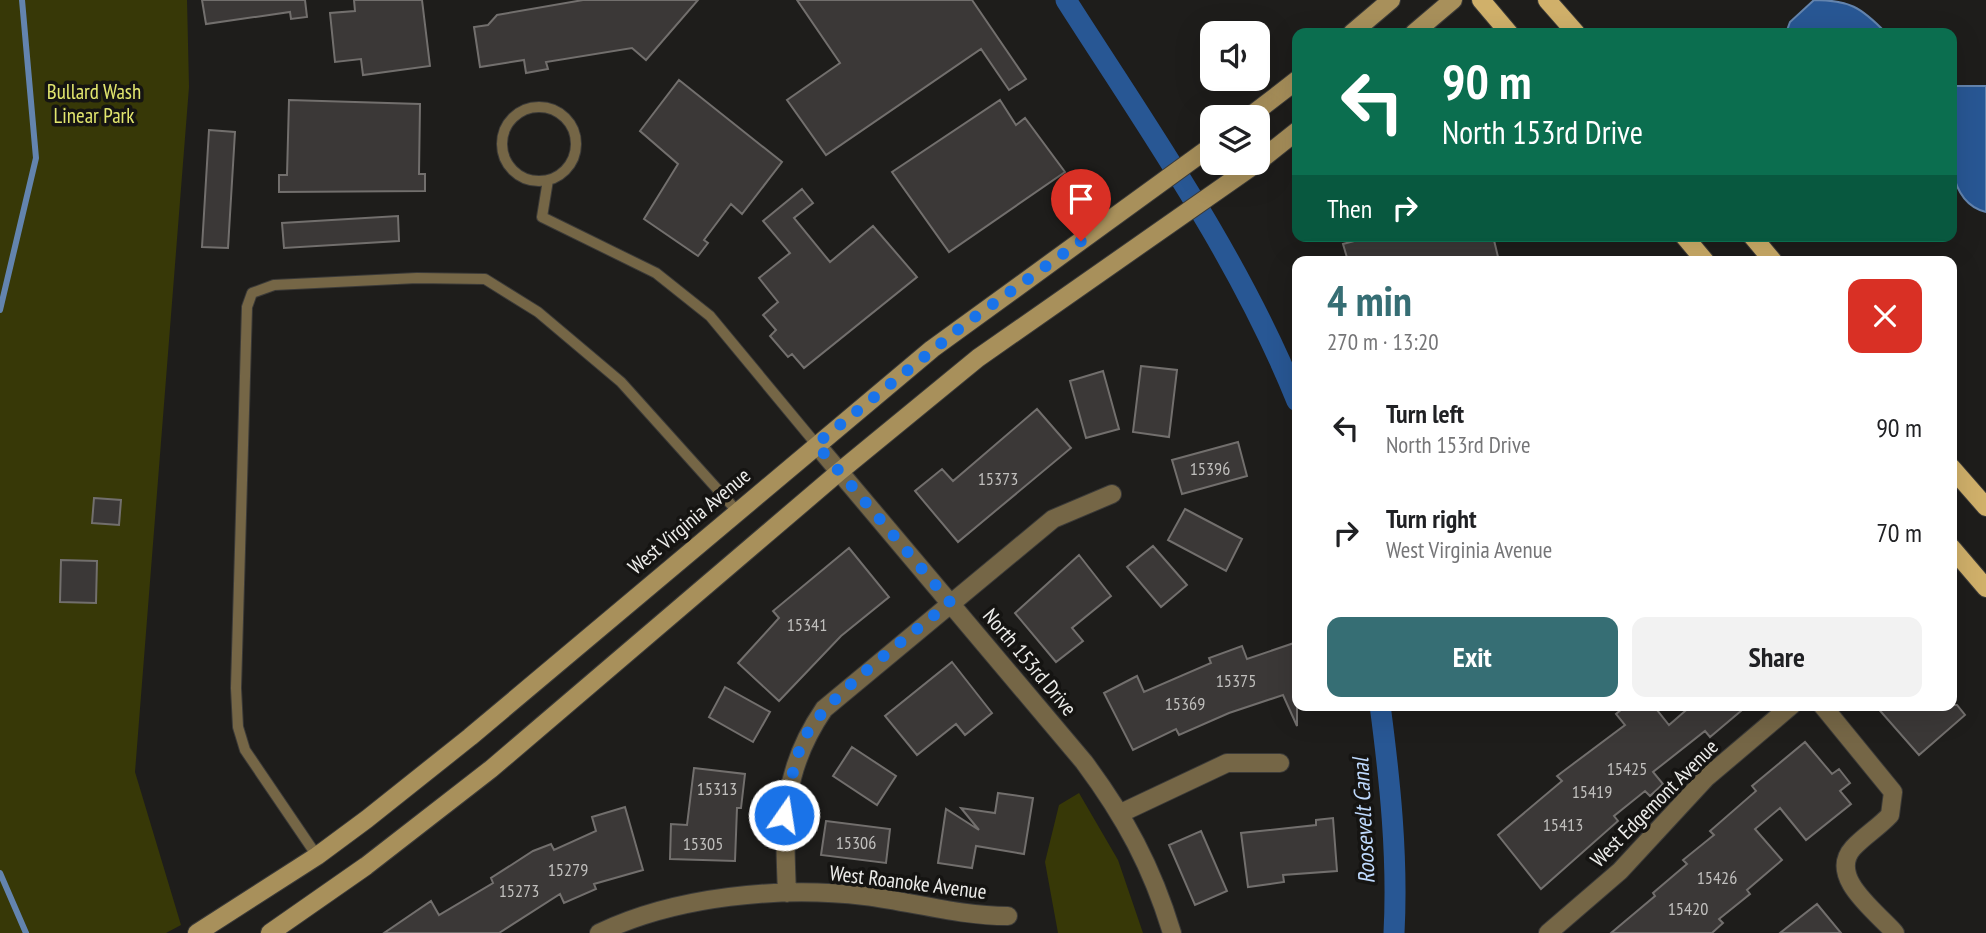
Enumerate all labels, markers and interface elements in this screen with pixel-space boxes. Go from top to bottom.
map controls [1200,21,1270,175]
button: sound [1200,21,1270,91]
text: 90 m [1442,49,1531,113]
icon: left [1327,56,1418,147]
park label: Bullard Wash Linear Park [47,78,141,129]
button: layers [1200,105,1270,175]
text: North 153rd Drive [1442,111,1643,153]
pin [1051,169,1111,241]
icon: arrive [1062,180,1100,218]
icon: right [1386,189,1424,227]
text: Then [1327,192,1372,225]
text: 4 min [1327,273,1412,328]
button: close [1848,279,1922,353]
text: 270 m · 13:20 [1327,327,1439,356]
text: Turn left [1386,397,1464,430]
icon: left [1327,409,1365,447]
text: 90 m [1876,411,1922,444]
text: North 153rd Drive [1386,430,1530,459]
house number: 15396 [1190,457,1230,480]
street label: West Virginia Avenue [622,462,756,580]
house number: 15373 [978,467,1018,490]
text: Turn right [1386,502,1477,535]
icon: right [1327,514,1365,552]
text: 70 m [1876,516,1922,549]
text: West Virginia Avenue [1386,535,1552,564]
street label: North 153rd Drive [977,603,1083,721]
house number: 15341 [787,613,827,636]
button: Exit [1327,617,1618,697]
button: Share [1632,617,1922,697]
house number: 15375 [1216,669,1256,692]
house number: 15369 [1165,692,1205,715]
street label: West Edgemont Avenue [1584,733,1724,873]
water label: Roosevelt Canal [1345,755,1381,885]
house number: 15425 [1607,757,1647,780]
house number: 15313 [697,777,737,800]
position arrow [747,778,821,852]
house number: 15419 [1572,780,1612,803]
house number: 15413 [1543,813,1583,836]
house number: 15306 [836,831,876,854]
house number: 15305 [683,832,723,855]
house number: 15279 [548,858,588,881]
street label: West Roanoke Avenue [828,859,988,905]
house number: 15426 [1697,866,1737,889]
house number: 15273 [499,879,539,902]
house number: 15420 [1668,897,1708,920]

